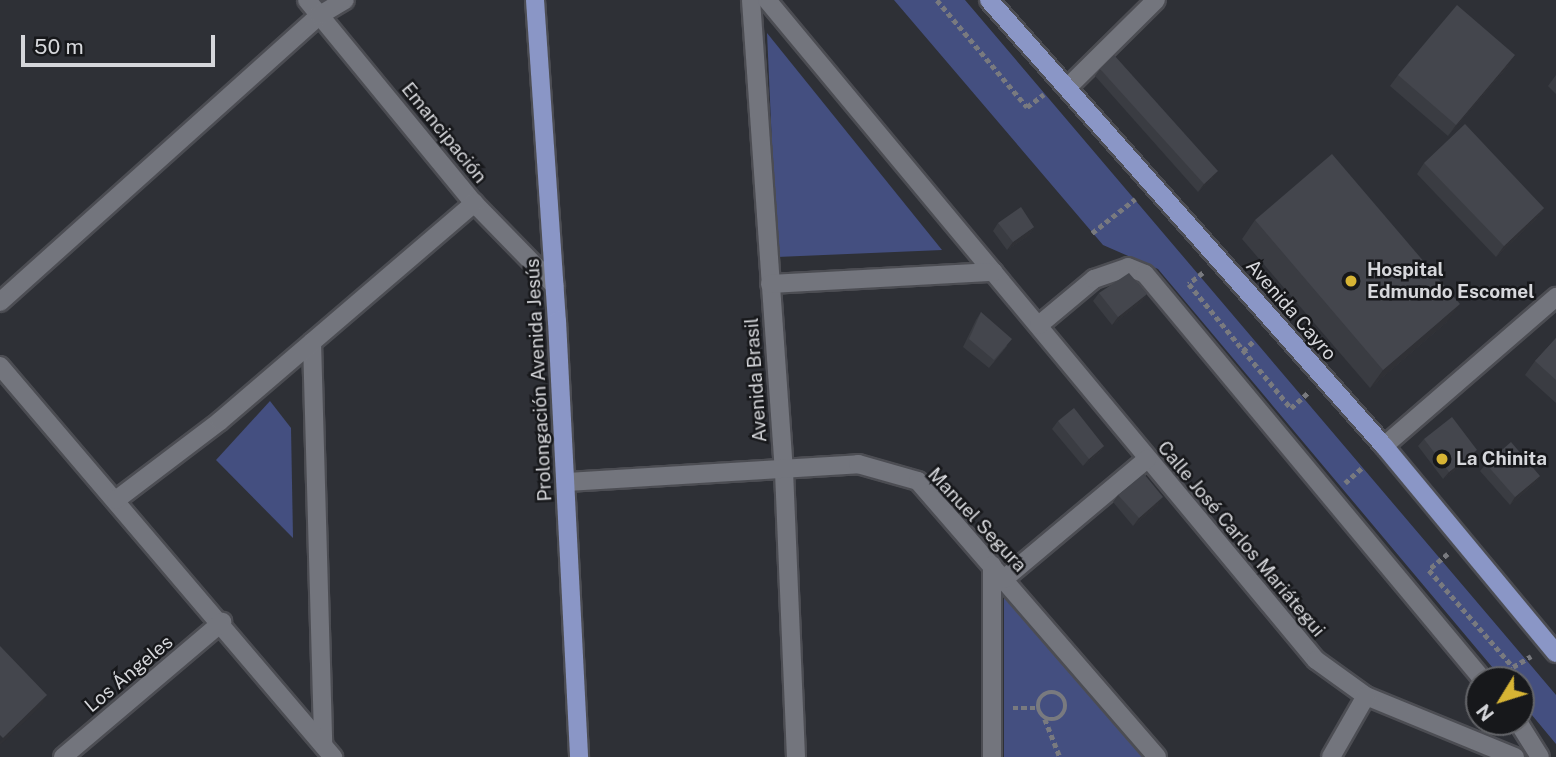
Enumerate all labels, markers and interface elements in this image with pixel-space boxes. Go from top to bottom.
scale bar [24,21,219,65]
text: 50 m [34,34,84,59]
street label: Emancipación [397,78,491,188]
street label: Avenida Cayro [1241,255,1341,365]
street label: Prolongación Avenida Jesús [521,258,557,502]
place label: Hospital Edmundo Escomel [1367,259,1535,303]
marker: Hospital Edmundo Escomel [1341,271,1361,291]
street label: Avenida Brasil [740,317,772,443]
street label: Calle José Carlos Mariátegui [1152,437,1330,641]
place label: La Chinita [1456,448,1547,470]
marker: La Chinita [1434,451,1450,467]
street label: Manuel Segura [923,463,1031,577]
street label: Los Ángeles [80,631,178,717]
north arrow [1465,666,1535,736]
text: N [1472,700,1498,725]

